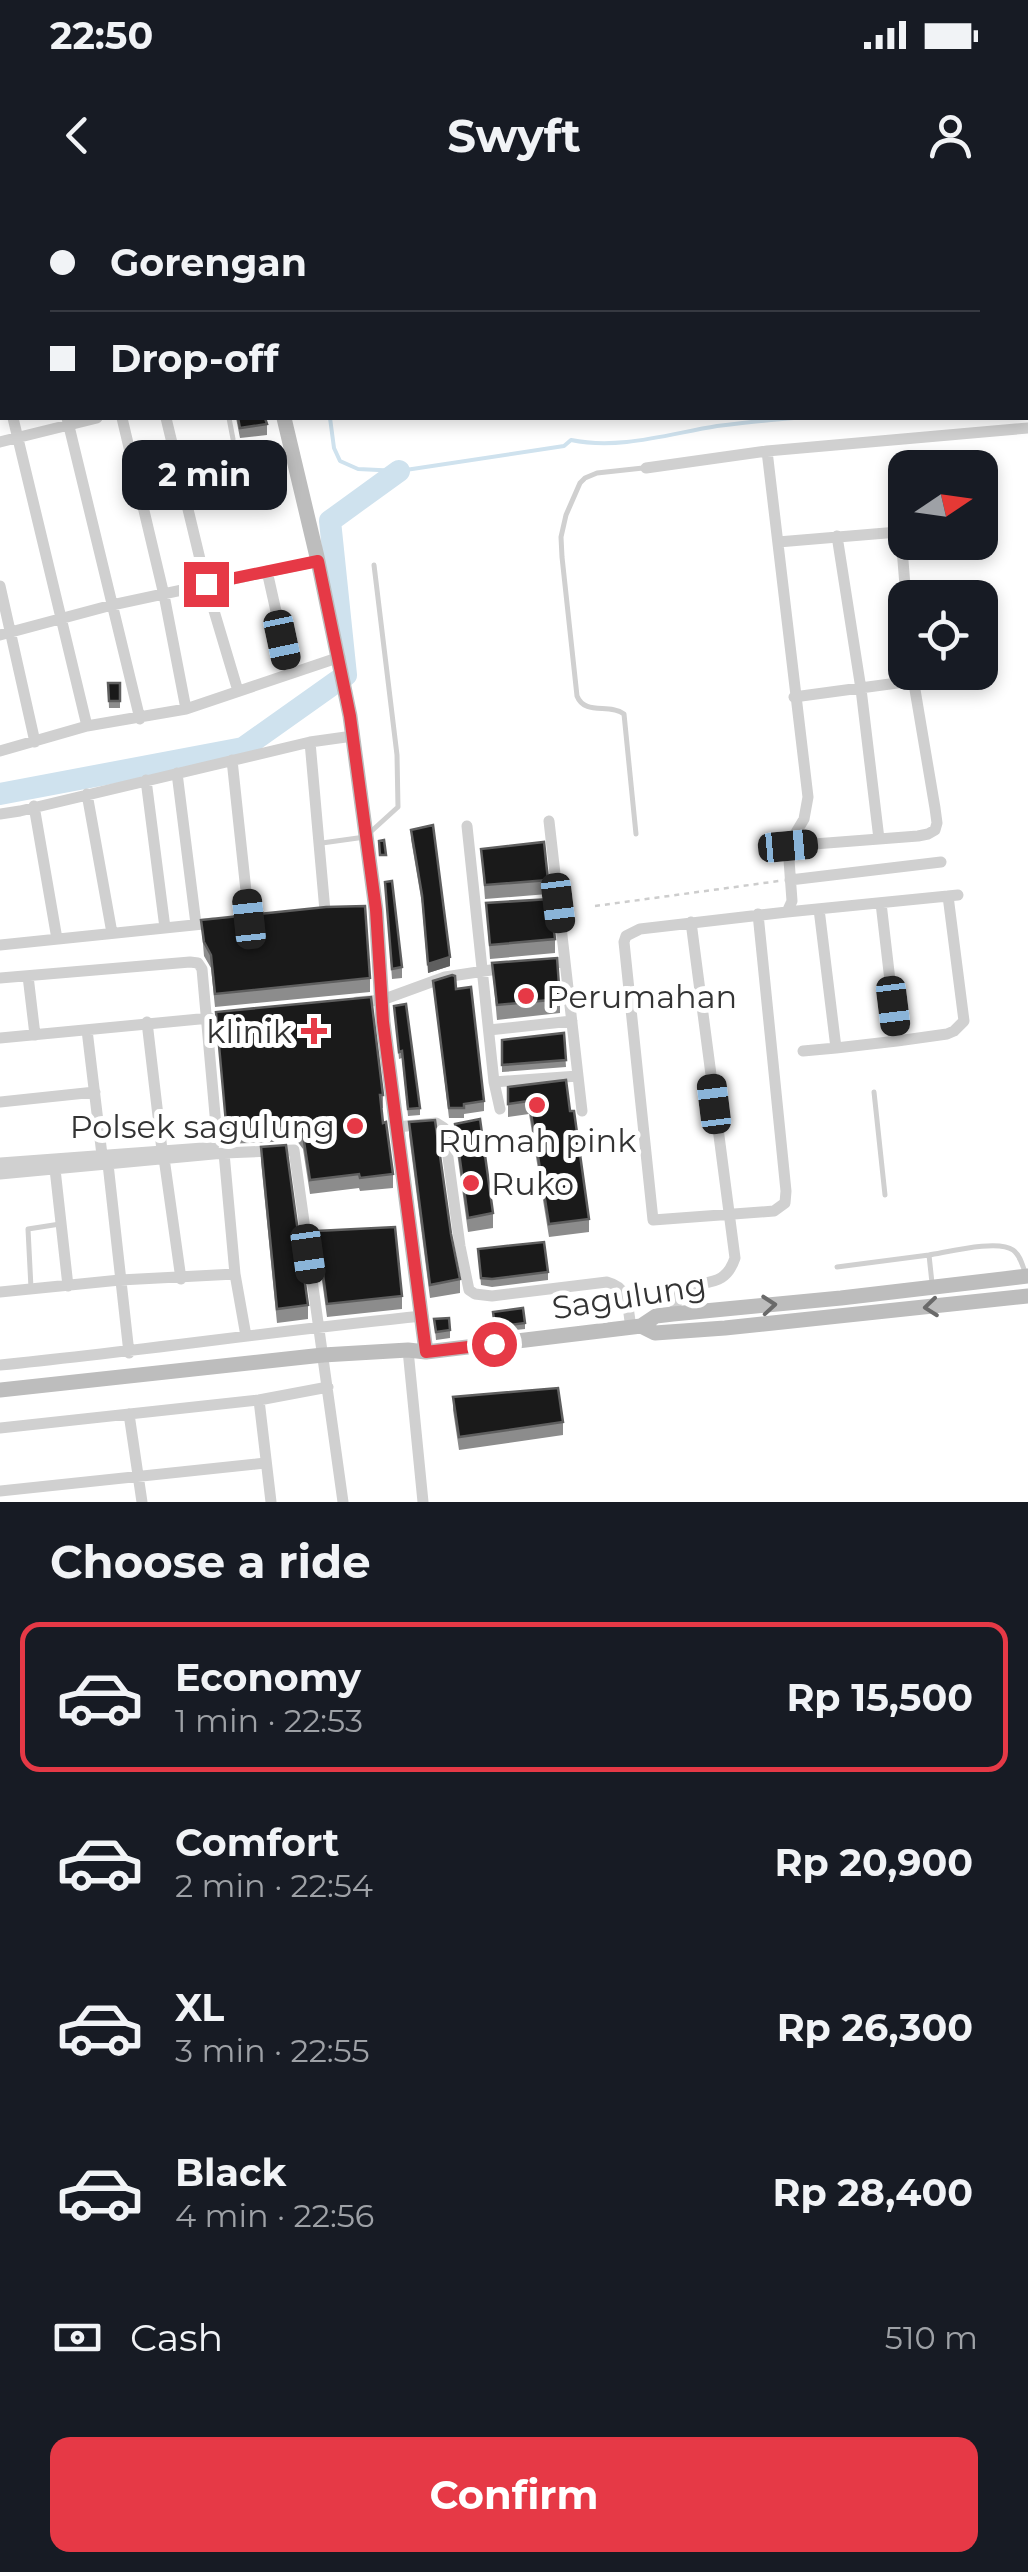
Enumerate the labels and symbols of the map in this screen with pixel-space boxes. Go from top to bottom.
callout: 2 min [124,439,288,509]
north arrow [888,450,998,560]
route end [184,562,229,607]
car [261,608,303,672]
car [757,828,819,864]
car [539,871,577,935]
car [231,888,267,950]
car [874,974,912,1038]
place label: Perumahan [546,977,737,1016]
marker: Perumahan [515,985,537,1007]
place label: klinik [206,1012,292,1051]
marker: klinik [301,1018,327,1044]
car [695,1072,733,1136]
marker: Rumah pink [526,1094,548,1116]
place label: Polsek sagulung [70,1107,335,1146]
marker: Polsek sagulung [344,1115,366,1137]
place label: Rumah pink [438,1121,636,1160]
place label: Ruko [491,1164,574,1203]
marker: Ruko [460,1172,482,1194]
car [289,1222,327,1286]
street label: Sagulung [549,1265,709,1327]
one-way arrow [762,1294,778,1316]
one-way arrow [923,1296,939,1317]
route start [472,1322,517,1367]

